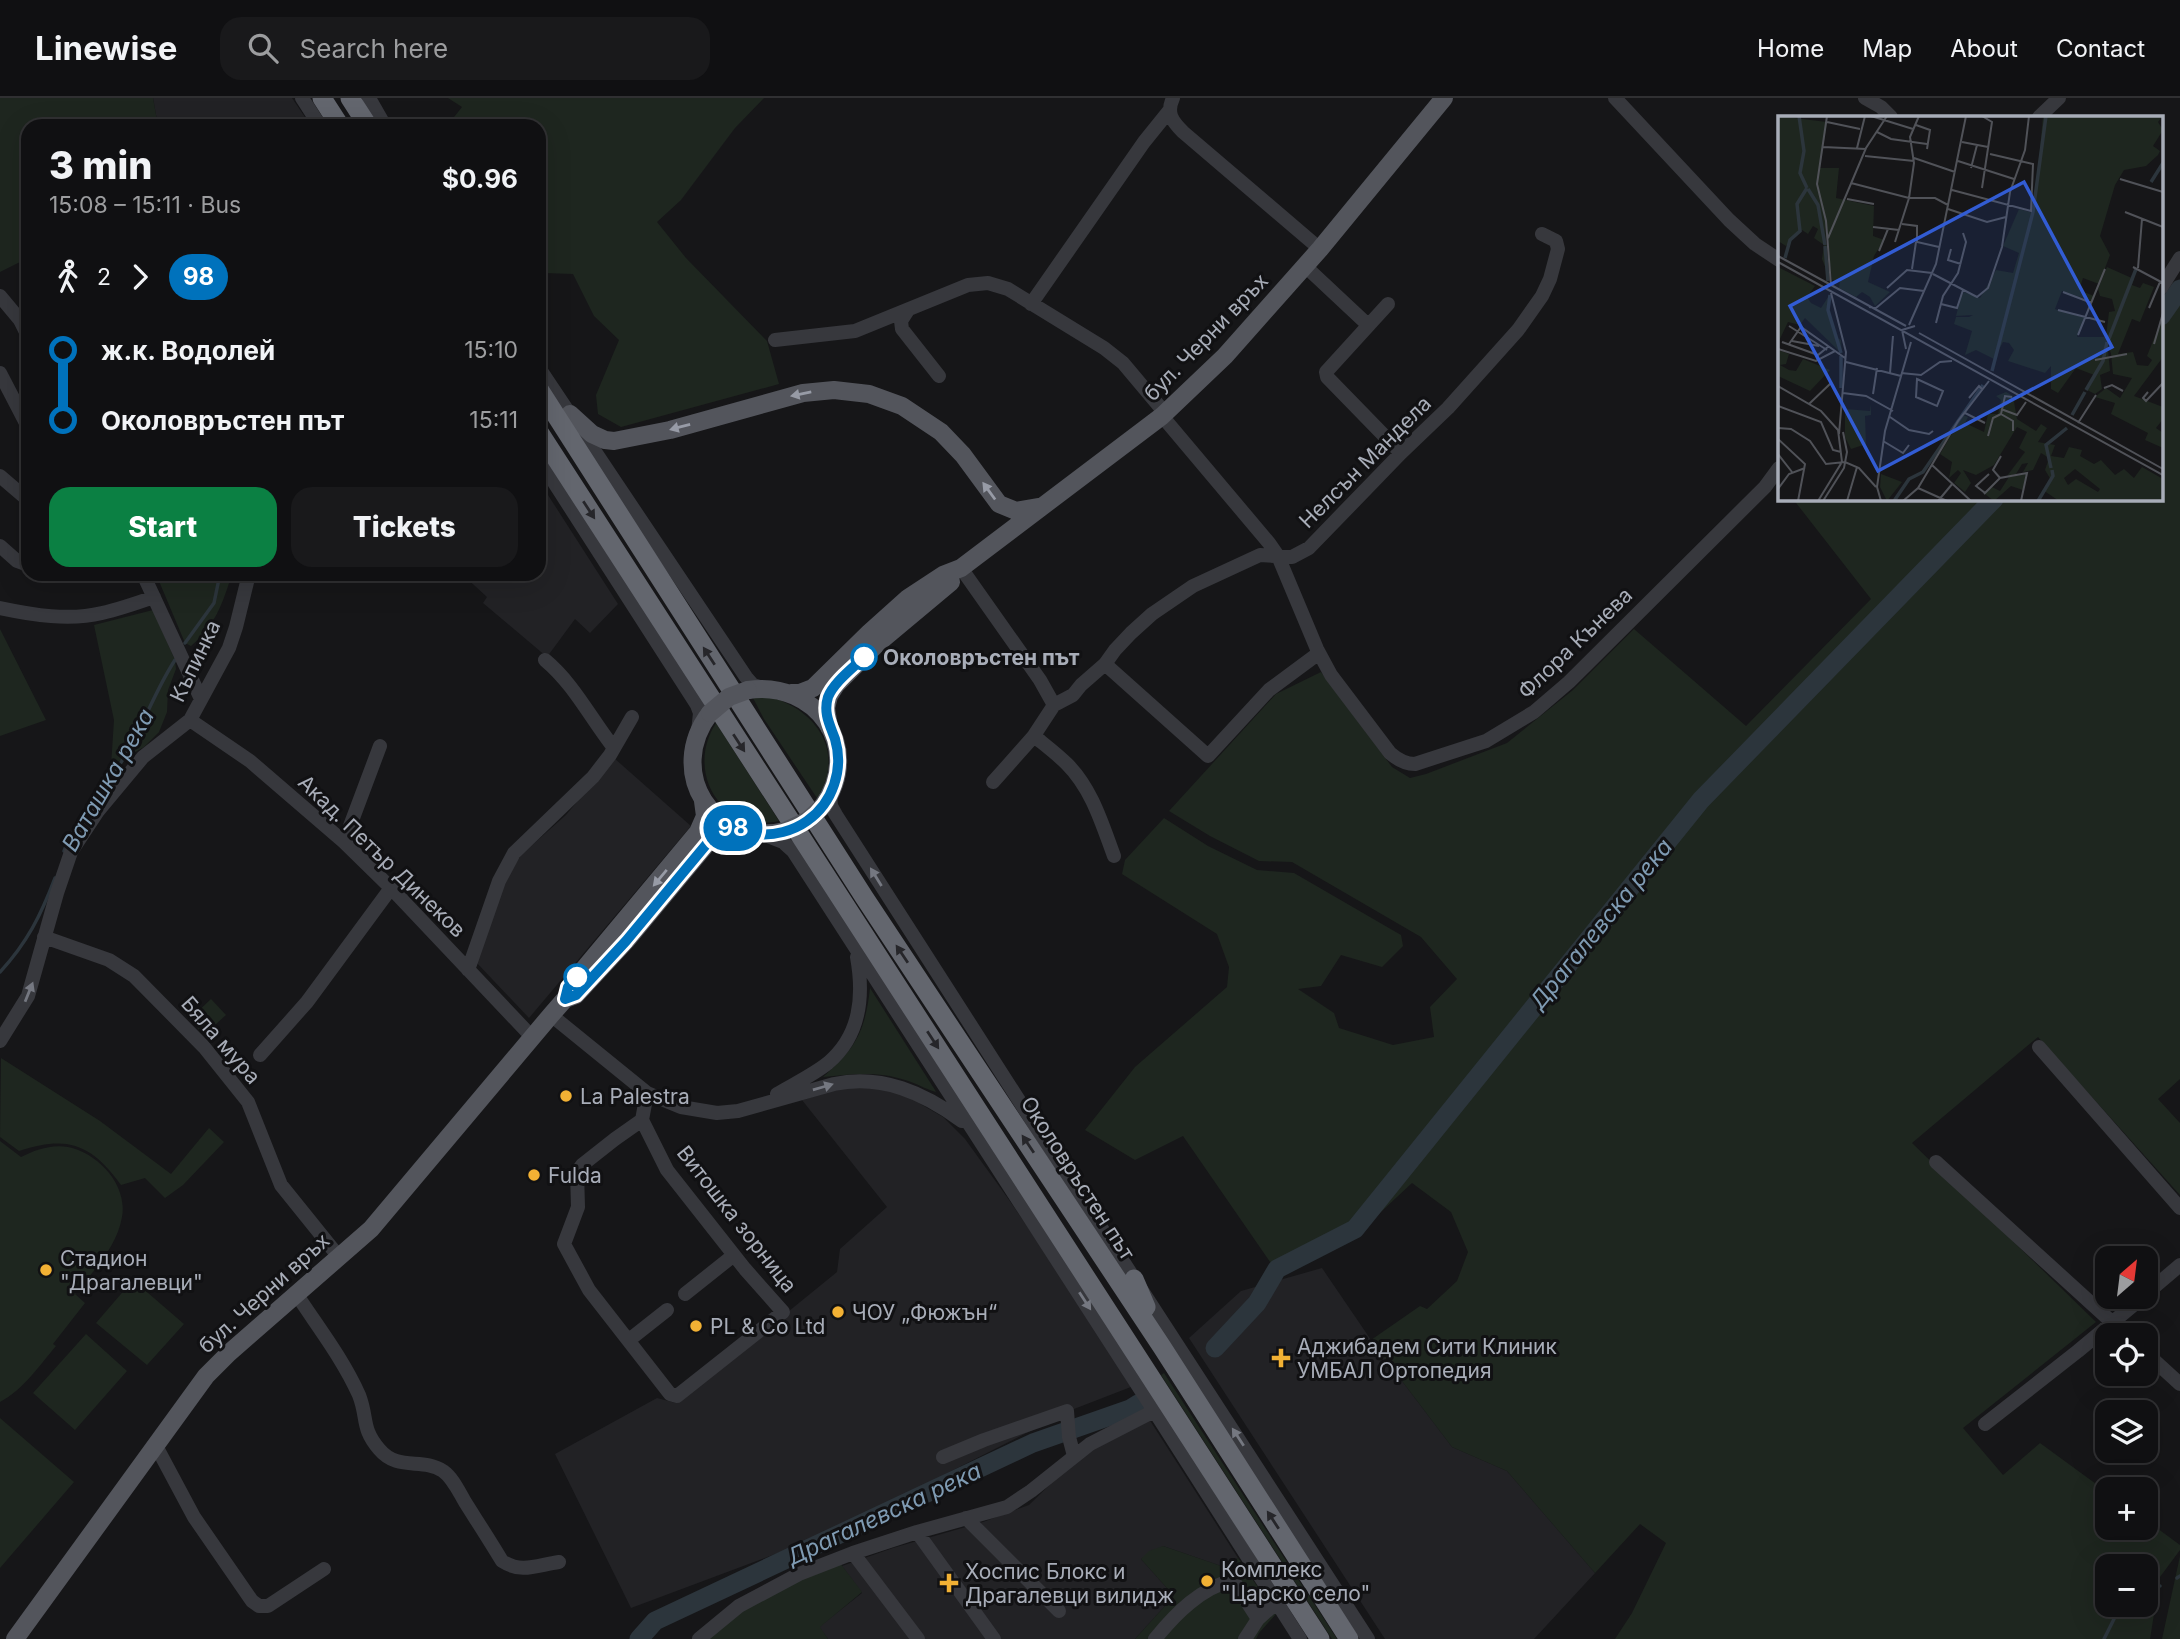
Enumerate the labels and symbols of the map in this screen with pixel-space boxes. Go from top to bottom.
inset map [1778,116,2162,500]
street label: бул. Черни връх [1139,268,1273,406]
one-way arrow [790,389,812,400]
street label: Нелсън Мандела [1294,391,1436,533]
one-way arrow [669,422,691,433]
one-way arrow [982,482,996,500]
one-way arrow [583,500,596,520]
street label: Флора Кънева [1513,582,1637,704]
street label: Къпинка [164,616,226,706]
marker: Околовръстен път [851,644,877,670]
place label: Околовръстен път [883,645,1080,670]
one-way arrow [703,646,716,665]
water label: Ваташка река [56,704,160,856]
one-way arrow [732,733,745,752]
street label: Акад. Петър Динеков [293,770,471,942]
line badge: 98 [702,805,764,851]
water label: Драгалевска река [1523,833,1678,1016]
one-way arrow [652,868,667,886]
one-way arrow [869,868,883,886]
one-way arrow [896,945,909,964]
unlabelled marker [564,964,590,990]
one-way arrow [23,982,34,1003]
street label: Бяла мура [176,991,266,1089]
one-way arrow [926,1031,940,1049]
one-way arrow [813,1081,834,1091]
place label: La Palestra [580,1084,690,1109]
marker: La Palestra [558,1088,574,1104]
street label: Околовръстен път [1016,1092,1140,1265]
one-way arrow [1021,1135,1035,1153]
street label: Витошка зорница [672,1141,802,1297]
place label: Fulda [548,1163,602,1188]
marker: Fulda [526,1167,542,1183]
street label: бул. Черни връх [194,1228,334,1358]
place label: Стадион "Драгалевци" [60,1246,203,1295]
north arrow [2095,1246,2158,1309]
marker: Стадион "Драгалевци" [38,1262,54,1278]
one-way arrow [1079,1292,1092,1311]
place label: ЧОУ „Фюжън“ [852,1300,997,1325]
marker: ЧОУ „Фюжън“ [830,1304,846,1320]
place label: PL & Co Ltd [710,1314,825,1339]
marker: PL & Co Ltd [688,1318,704,1334]
place label: Аджибадем Сити Клиник УМБАЛ Ортопедия [1297,1334,1557,1383]
marker: Аджибадем Сити Клиник УМБАЛ Ортопедия [1271,1348,1291,1368]
one-way arrow [1232,1427,1245,1447]
water label: Драгалевска река [781,1457,986,1572]
one-way arrow [1267,1510,1280,1529]
place label: Комплекс "Царско село" [1221,1557,1370,1606]
place label: Хоспис Блокс и Драгалевци вилидж [965,1559,1174,1608]
marker: Хоспис Блокс и Драгалевци вилидж [939,1573,959,1593]
marker: Комплекс "Царско село" [1199,1573,1215,1589]

